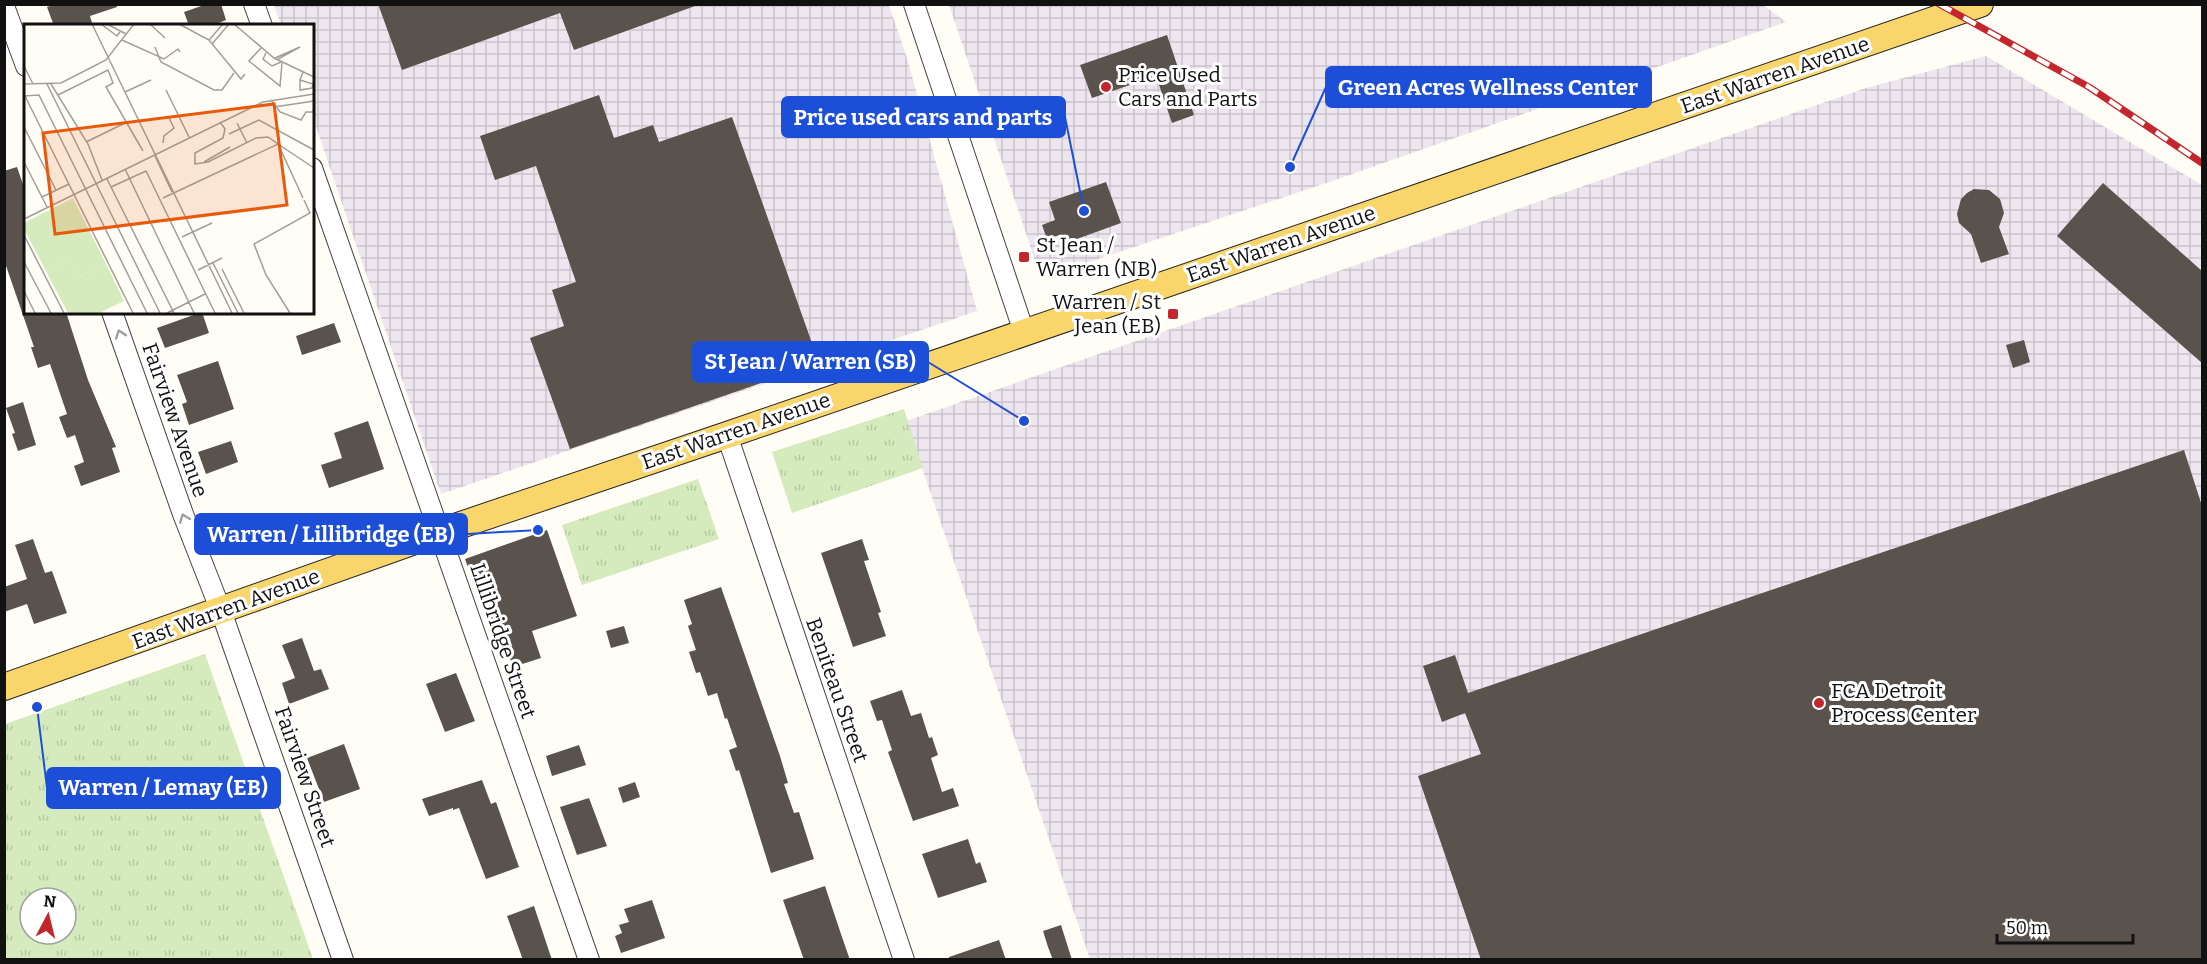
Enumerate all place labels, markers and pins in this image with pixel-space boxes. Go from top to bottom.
place label: Price Used Cars and Parts [1118,62,1257,112]
callout: Green Acres Wellness Center [1326,67,1651,107]
marker: Price Used Cars and Parts [1099,80,1113,94]
callout: Price used cars and parts [782,97,1065,137]
place label: St Jean / Warren (NB) [1036,232,1157,282]
marker: St Jean / Warren (NB) [1017,250,1031,264]
place label: Warren / St Jean (EB) [1052,289,1161,339]
marker: Warren / St Jean (EB) [1166,307,1180,321]
callout: St Jean / Warren (SB) [693,342,928,382]
callout: Warren / Lillibridge (EB) [195,514,467,554]
place label: FCA Detroit Process Center [1831,678,1976,728]
marker: FCA Detroit Process Center [1812,696,1826,710]
callout: Warren / Lemay (EB) [47,768,280,808]

